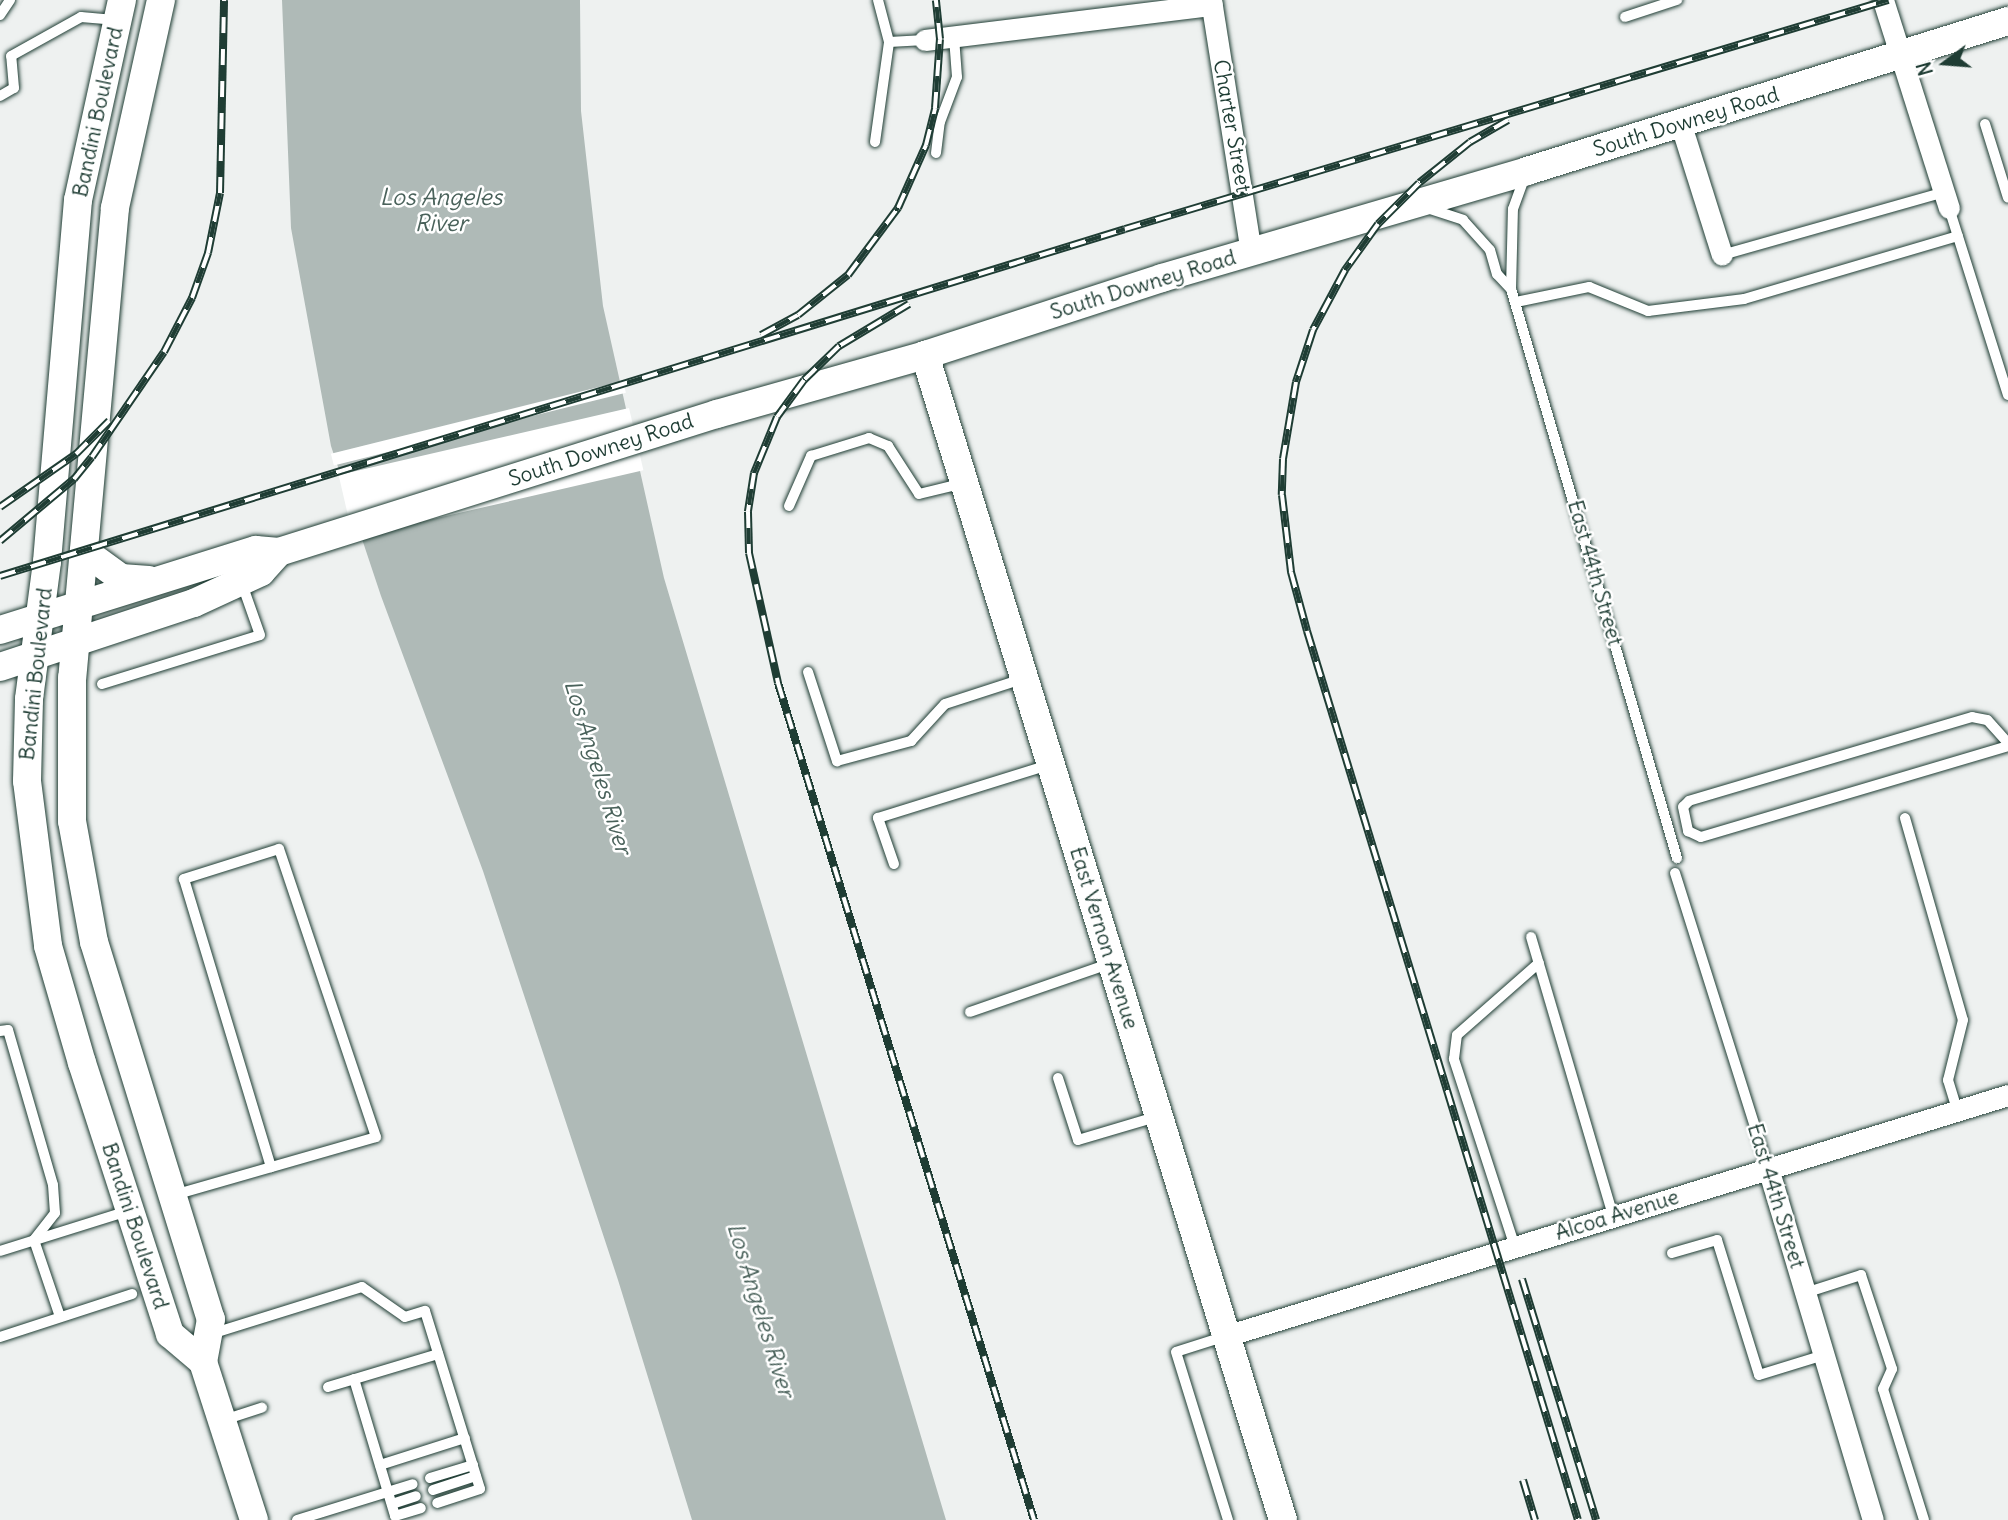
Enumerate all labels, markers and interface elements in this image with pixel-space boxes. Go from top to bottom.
street label: Bandini Boulevard [68,25,128,199]
north arrow [1910,28,1980,98]
street label: Charter Street [1208,58,1256,194]
text: N [1911,59,1938,78]
street label: South Downey Road [1590,82,1782,162]
water label: Los Angeles River [380,183,502,237]
street label: South Downey Road [1047,245,1239,325]
street label: South Downey Road [505,408,697,492]
street label: East 44th Street [1562,497,1628,649]
street label: Bandini Boulevard [14,586,58,762]
water label: Los Angeles River [558,677,638,857]
street label: East Vernon Avenue [1064,844,1144,1032]
street label: East 44th Street [1742,1121,1810,1271]
street label: Bandini Boulevard [96,1140,174,1312]
street label: Alcoa Avenue [1552,1184,1682,1246]
water label: Los Angeles River [721,1220,801,1400]

